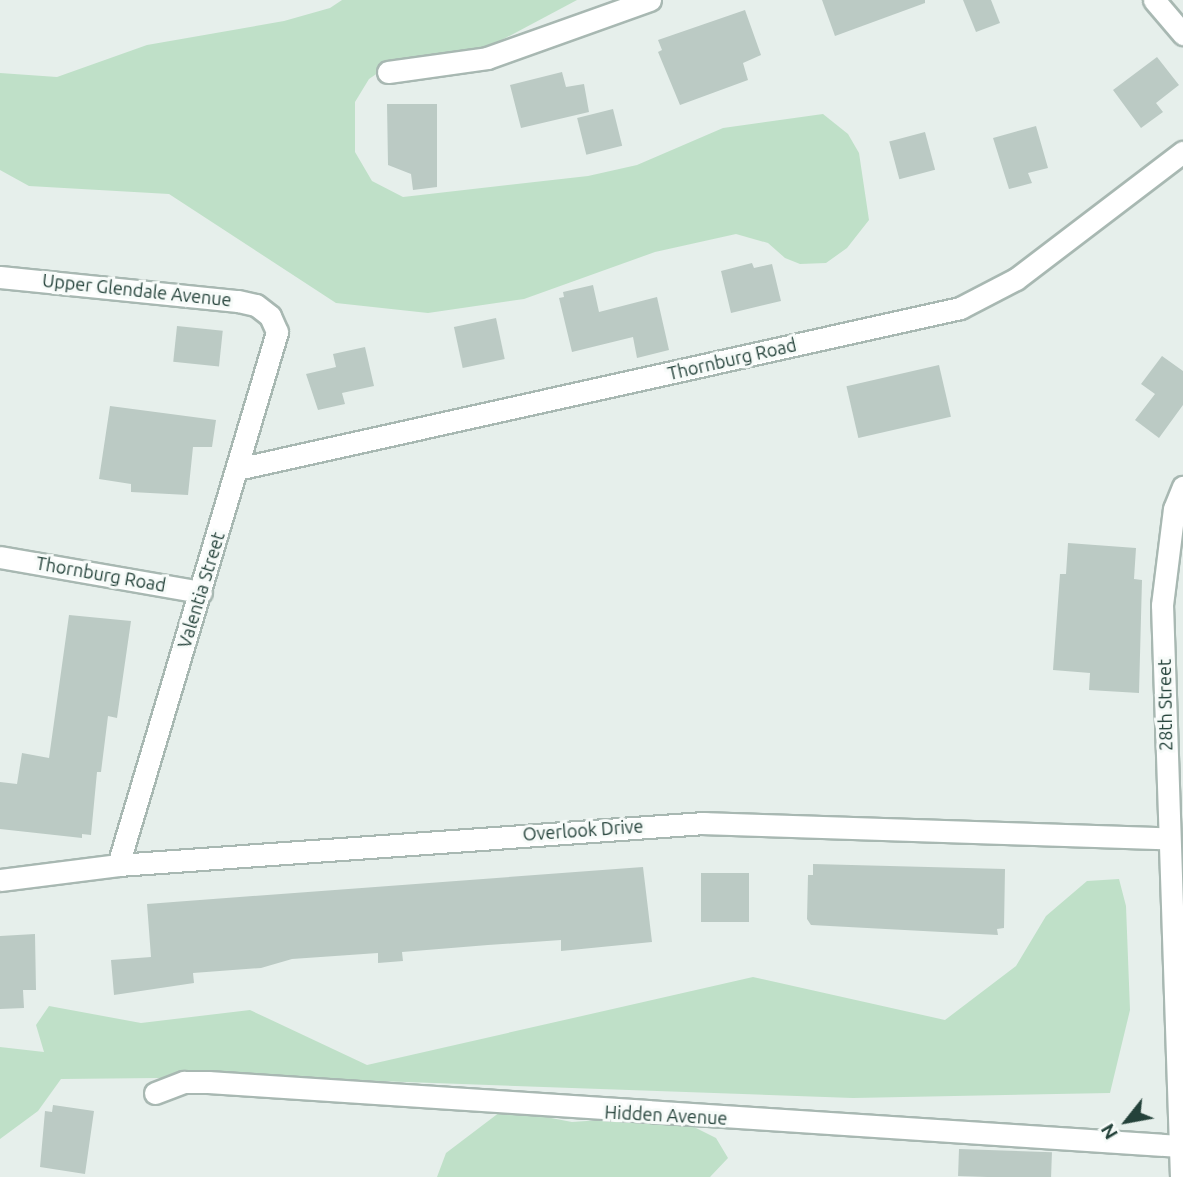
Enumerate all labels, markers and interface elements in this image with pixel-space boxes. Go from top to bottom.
street label: Upper Glendale Avenue [41,269,233,311]
street label: Thornburg Road [666,334,798,384]
street label: Valentia Street [173,529,229,651]
street label: Thornburg Road [34,552,168,596]
street label: 28th Street [1153,659,1177,751]
street label: Overlook Drive [522,815,644,845]
north arrow [1092,1086,1162,1156]
street label: Hidden Avenue [604,1101,728,1129]
text: N [1096,1120,1122,1144]

